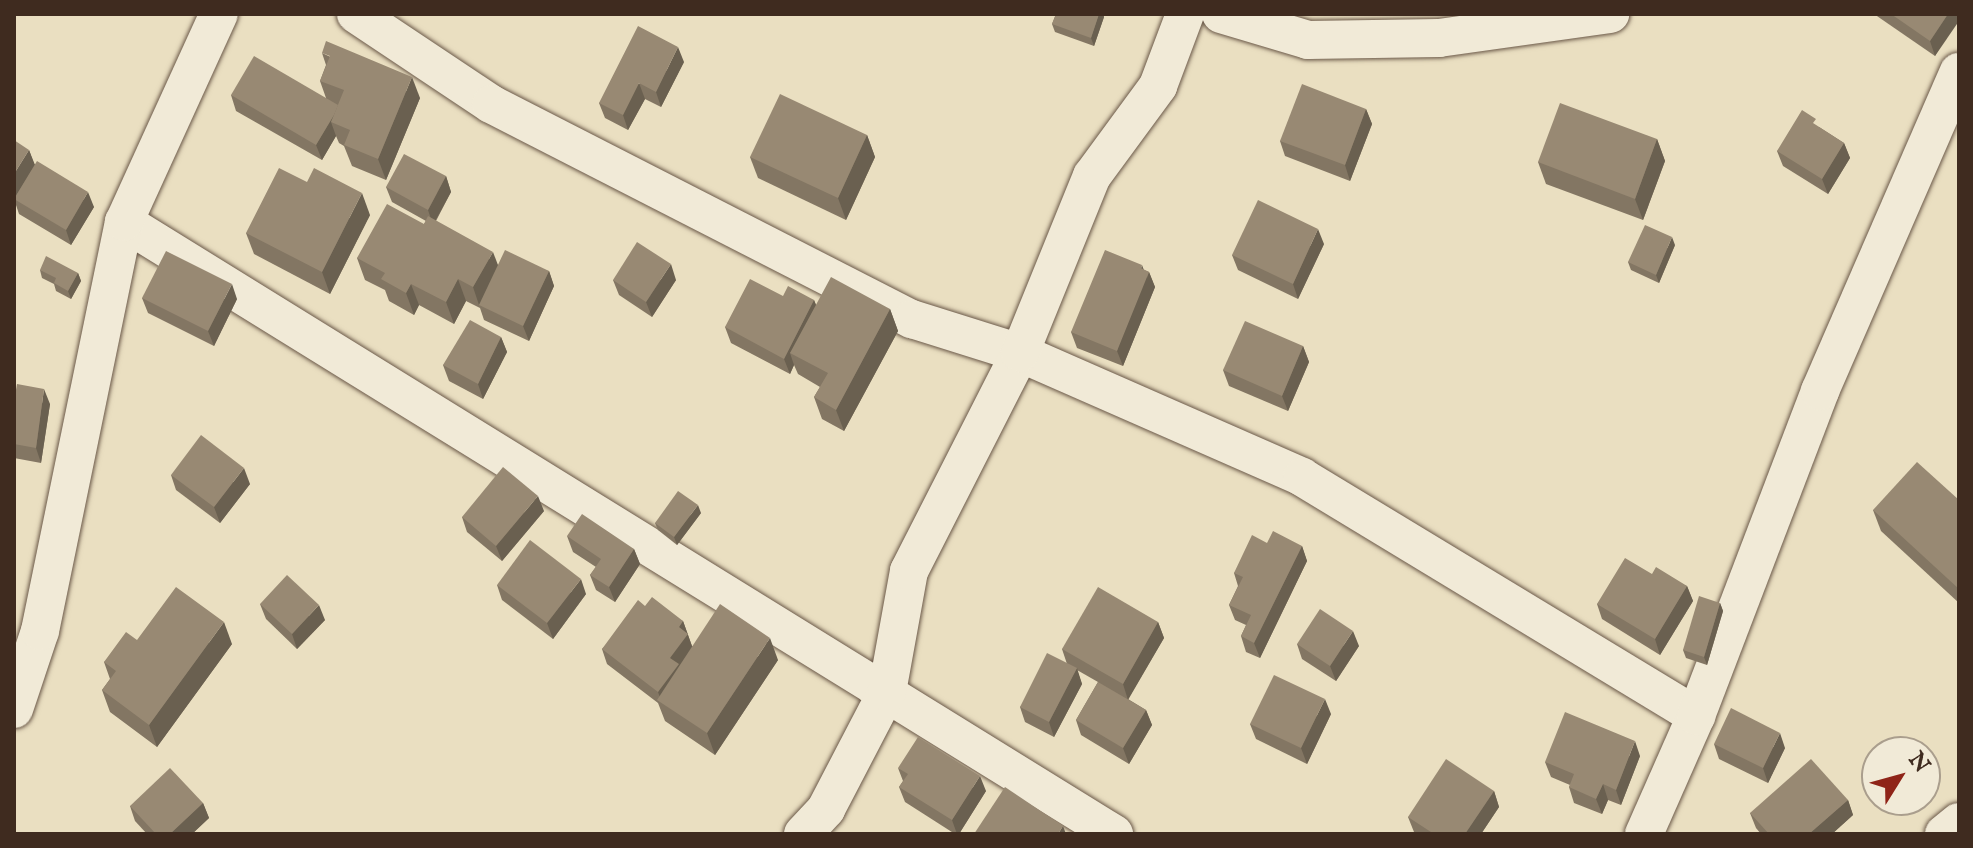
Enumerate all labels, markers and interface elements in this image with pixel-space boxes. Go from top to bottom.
north arrow [1861,736,1941,816]
text: N [1902,747,1935,779]

